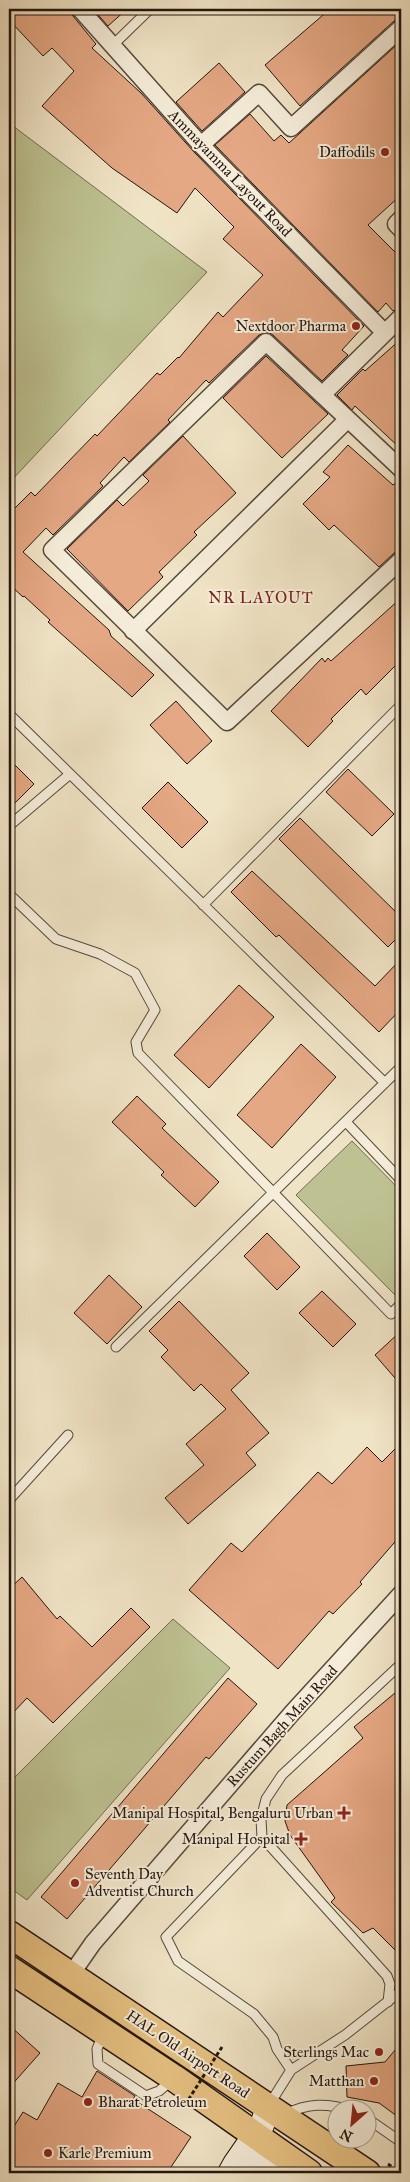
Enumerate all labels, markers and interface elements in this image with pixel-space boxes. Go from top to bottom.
street label: Ammayamma Layout Road [164,105,296,241]
place label: Daffodils [319,143,375,161]
marker: Daffodils [379,146,391,158]
place label: Nextdoor Pharma [236,317,347,335]
marker: Nextdoor Pharma [350,320,362,332]
district label: NR LAYOUT [208,588,314,607]
street label: Rustum Bagh Main Road [223,1661,342,1790]
place label: Manipal Hospital, Bengaluru Urban [112,1804,333,1822]
marker: Manipal Hospital, Bengaluru Urban [337,1806,351,1820]
place label: Manipal Hospital [182,1830,291,1848]
marker: Manipal Hospital [294,1832,308,1846]
place label: Seventh Day Adventist Church [84,1865,195,1900]
marker: Seventh Day Adventist Church [69,1877,81,1889]
street label: HAL Old Airport Road [123,2006,253,2102]
place label: Sterlings Mac [283,2043,369,2061]
marker: Sterlings Mac [373,2046,385,2058]
place label: Matthan [309,2072,364,2090]
marker: Matthan [368,2075,380,2087]
place label: Bharat Petroleum [98,2093,207,2111]
marker: Bharat Petroleum [82,2096,94,2108]
north arrow [328,2100,378,2150]
text: N [337,2125,355,2145]
place label: Karle Premium [58,2144,152,2162]
marker: Karle Premium [42,2147,54,2159]

